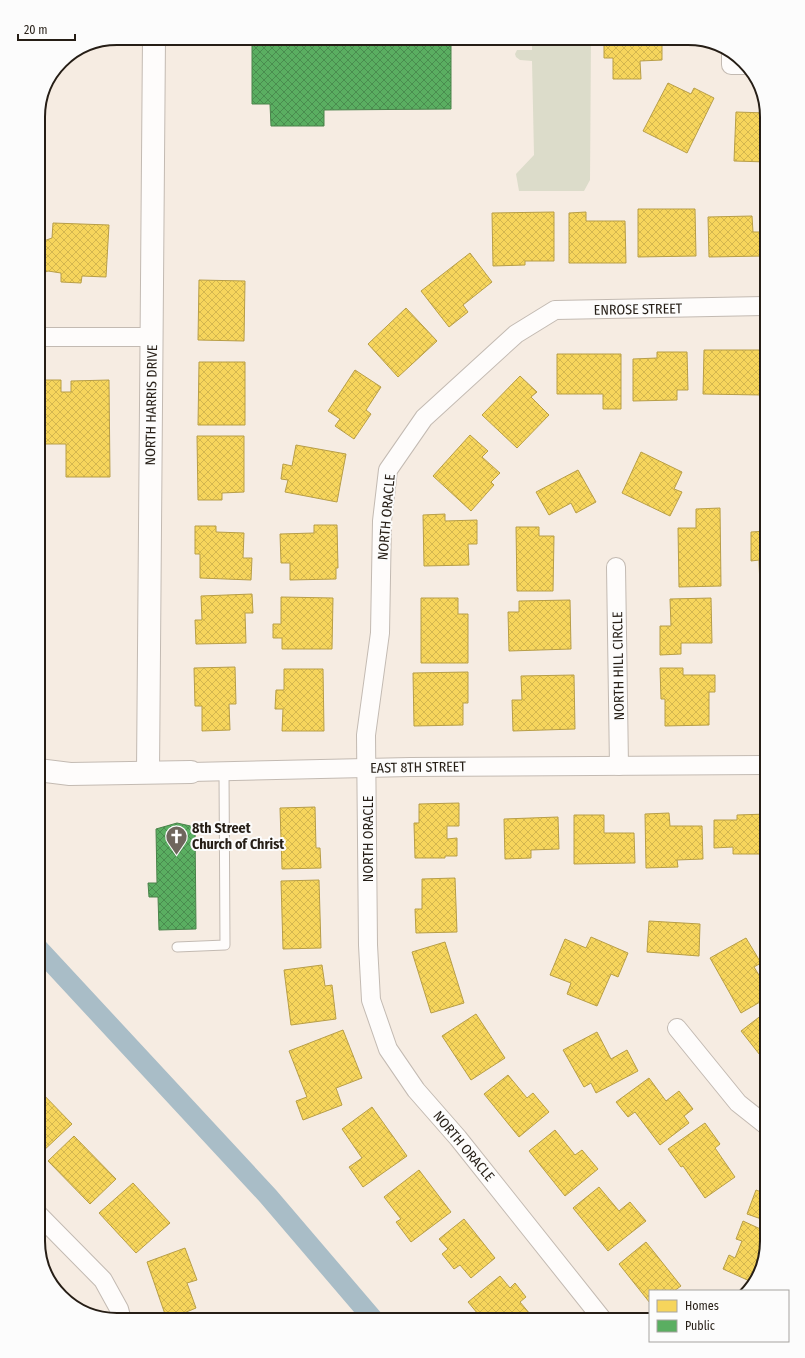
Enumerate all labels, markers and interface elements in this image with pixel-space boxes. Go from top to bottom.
scale bar [18,16,75,42]
text: 20 m [24,23,48,37]
street label: ENROSE STREET [594,300,683,319]
street label: NORTH HARRIS DRIVE [142,344,161,466]
street label: NORTH ORACLE [374,473,399,561]
street label: NORTH HILL CIRCLE [609,611,628,721]
street label: EAST 8TH STREET [370,758,466,777]
street label: NORTH ORACLE [360,795,377,882]
place label: 8th Street Church of Christ [192,820,285,853]
church icon: 8th Street Church of Christ [163,823,189,856]
street label: NORTH ORACLE [429,1108,498,1185]
legend [649,1290,789,1342]
text: Homes [685,1299,719,1313]
text: Public [685,1319,715,1333]

